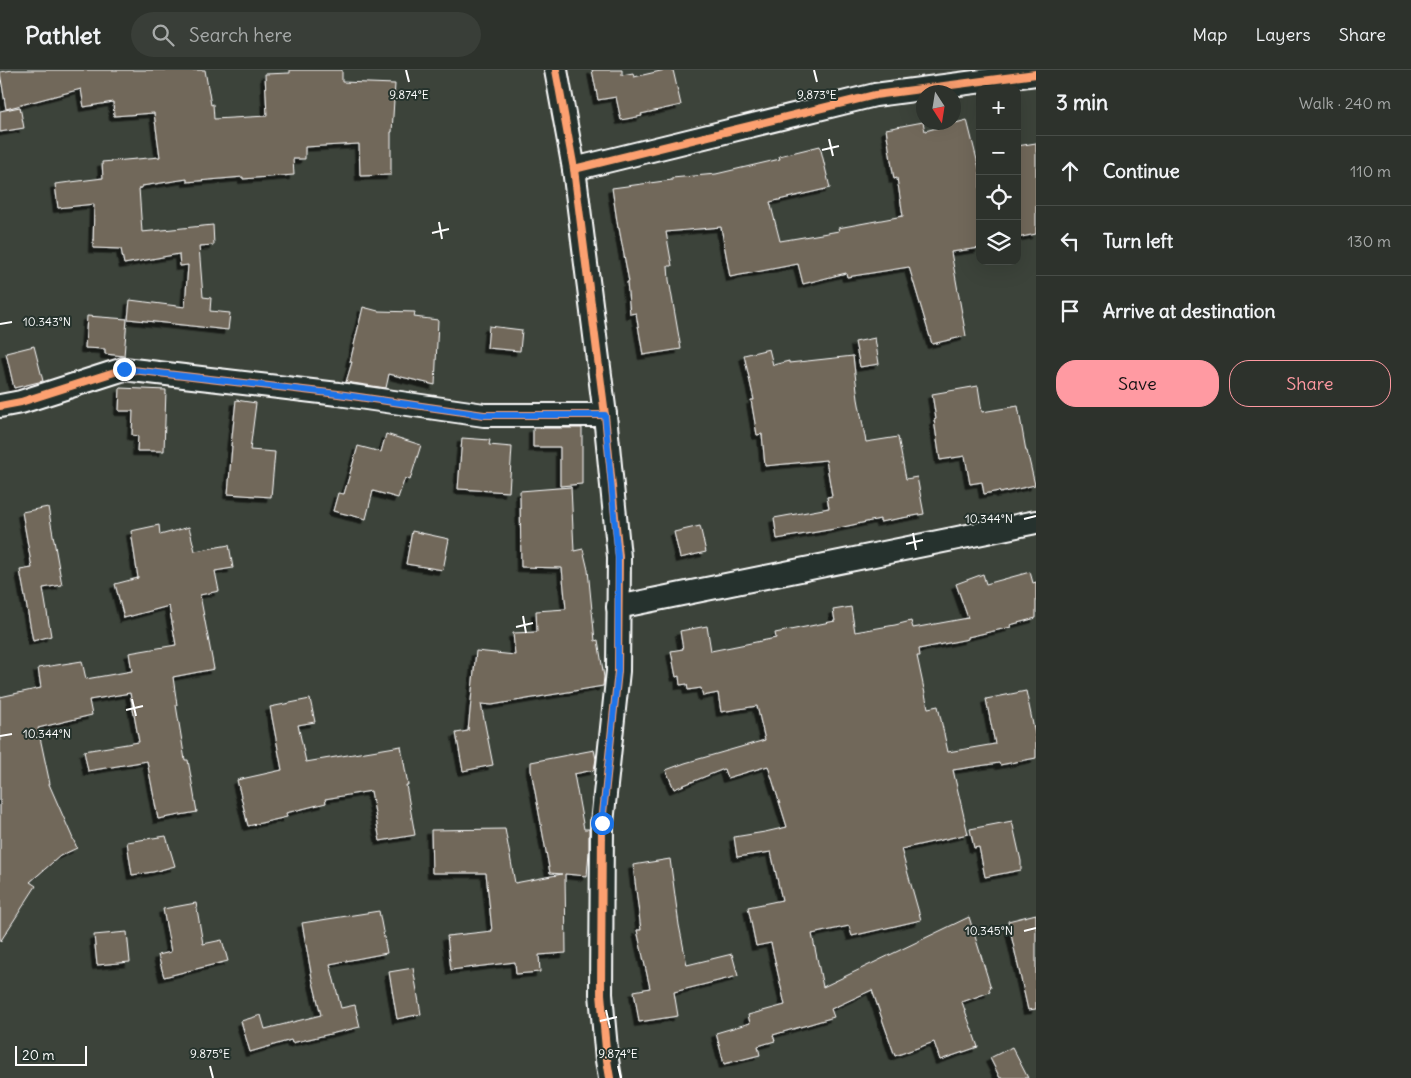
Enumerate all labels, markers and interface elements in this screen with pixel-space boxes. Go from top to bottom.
search box [131,12,481,57]
text: Pathlet [25,20,101,50]
icon: search [149,21,177,49]
text: Search here [189,23,292,47]
text: Map [1192,23,1227,46]
text: Layers [1255,23,1311,46]
text: Share [1339,23,1386,46]
north arrow [916,85,961,130]
map controls [976,85,1021,265]
button: + [976,85,1021,130]
text: 9.874°E [389,87,429,102]
text: 9.873°E [797,87,837,102]
text: 3 min [1056,89,1108,116]
text: Walk · 240 m [1299,93,1391,113]
button: − [976,130,1021,175]
icon: ahead [1056,157,1084,185]
text: Continue [1103,159,1180,183]
text: 110 m [1350,161,1391,181]
button: locate [976,175,1021,220]
button: layers [976,220,1021,265]
icon: left [1056,227,1084,255]
text: Turn left [1103,229,1173,253]
text: 130 m [1347,231,1391,251]
icon: arrive [1056,297,1084,325]
text: Arrive at destination [1103,299,1276,323]
text: 10.343°N [23,314,71,329]
route end [113,358,136,381]
button: Save [1056,360,1219,407]
button: Share [1229,360,1391,407]
text: 10.344°N [965,511,1013,526]
text: 10.344°N [23,726,71,741]
route start [591,812,614,835]
text: 10.345°N [965,923,1013,938]
scale bar [15,1043,88,1066]
text: 20 m [22,1046,55,1064]
text: 9.875°E [190,1046,230,1061]
text: 9.874°E [598,1046,638,1061]

